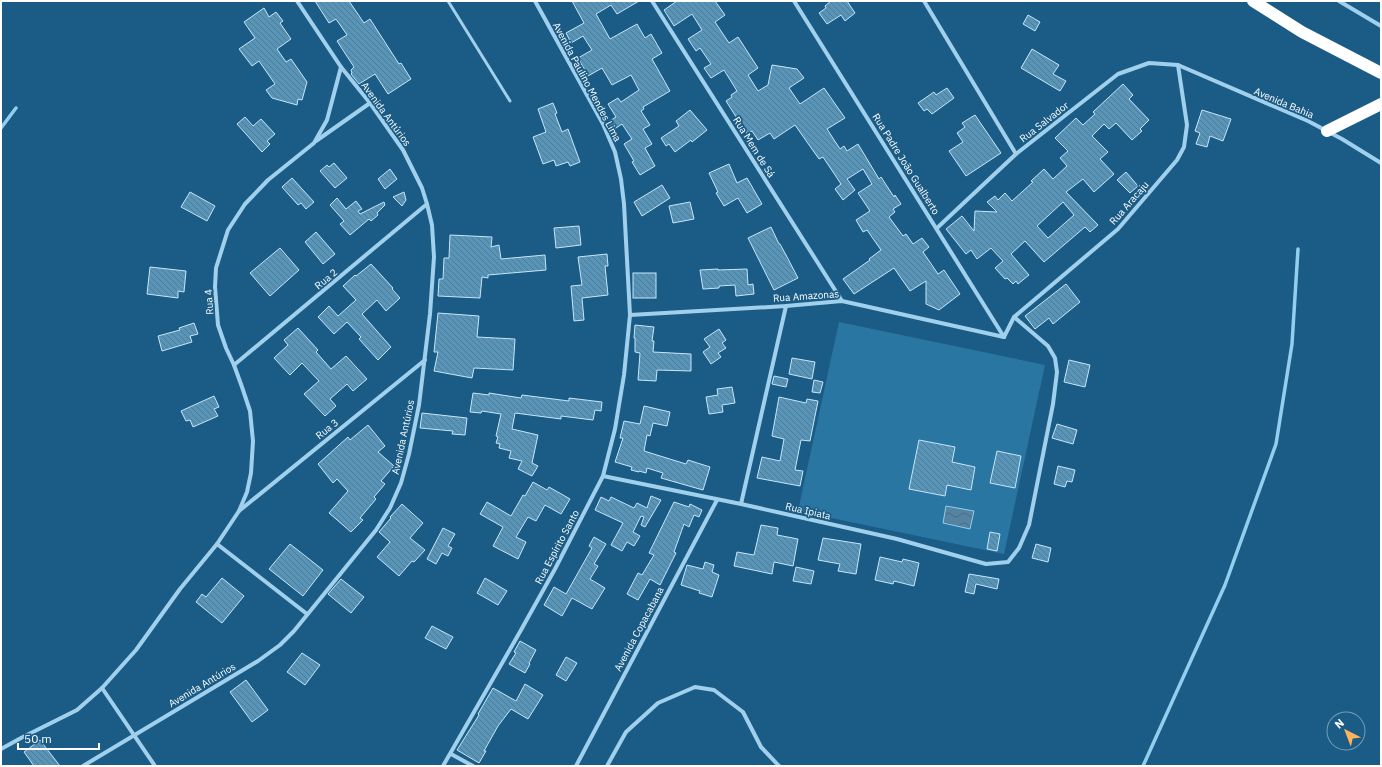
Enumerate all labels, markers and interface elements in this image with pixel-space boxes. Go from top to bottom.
street label: Avenida Paulino Mendes Lima [550,20,624,145]
street label: Avenida Antúrios [358,79,414,149]
street label: Avenida Bahia [1252,85,1316,122]
street label: Rua Salvador [1017,99,1071,145]
street label: Rua Padre João Gualberto [869,111,943,217]
street label: Rua Mem de Sá [730,114,778,180]
street label: Rua Aracaju [1106,178,1152,228]
street label: Rua 2 [312,266,340,292]
street label: Rua Amazonas [772,287,840,305]
street label: Rua 4 [202,289,216,315]
street label: Avenida Antúrios [389,398,417,476]
street label: Rua 3 [313,416,341,442]
street label: Rua Ipiata [784,499,833,523]
street label: Rua Espírito Santo [532,507,582,586]
street label: Avenida Copacabana [611,584,667,673]
street label: Avenida Antúrios [166,660,238,710]
north arrow [1326,711,1366,751]
text: N [1332,716,1347,731]
scale bar [18,725,99,751]
text: 50 m [24,731,52,746]

